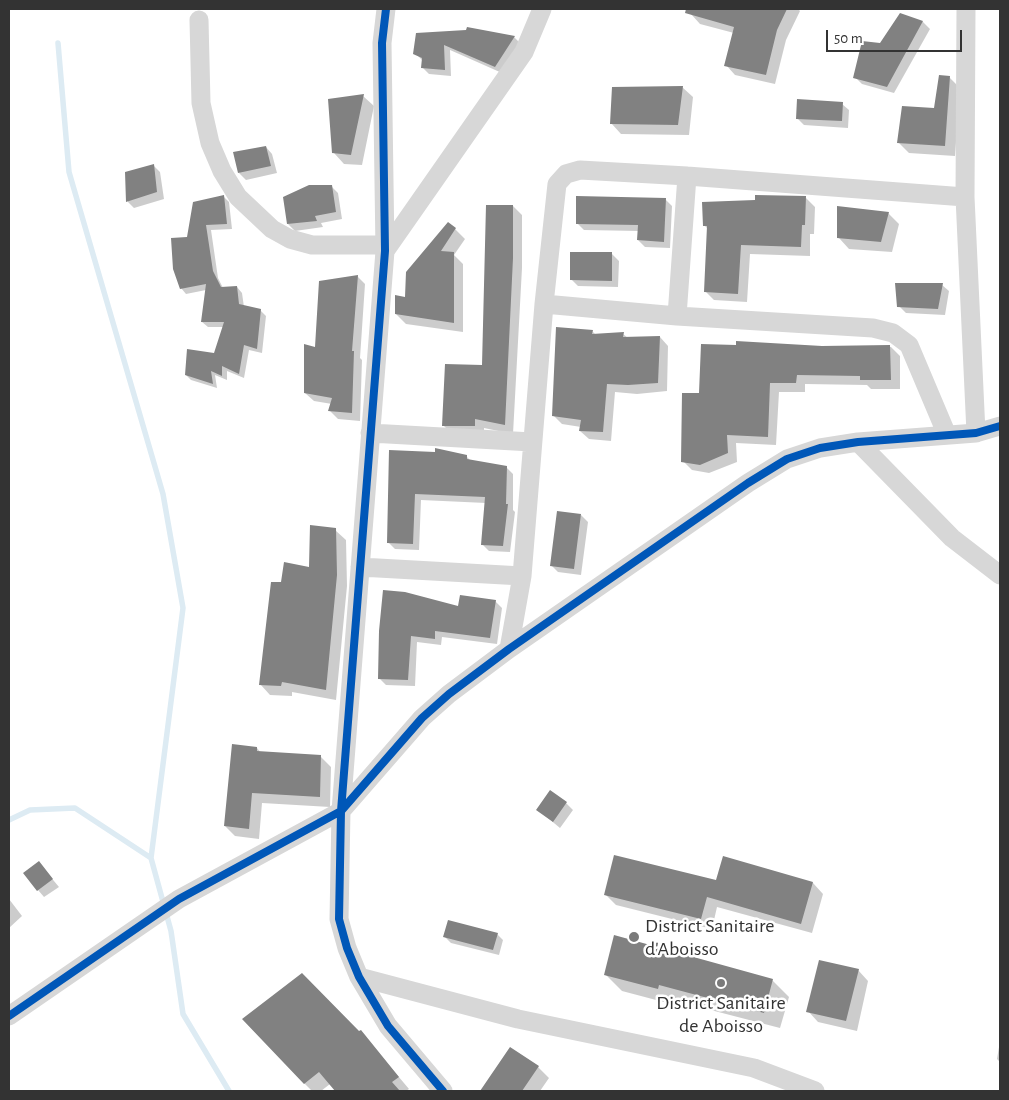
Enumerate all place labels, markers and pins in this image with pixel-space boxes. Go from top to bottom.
place label: District Sanitaire d'Aboisso [645,914,775,961]
marker: District Sanitaire d'Aboisso [627,930,641,944]
marker: District Sanitaire de Aboisso [715,977,727,989]
place label: District Sanitaire de Aboisso [656,991,786,1038]

